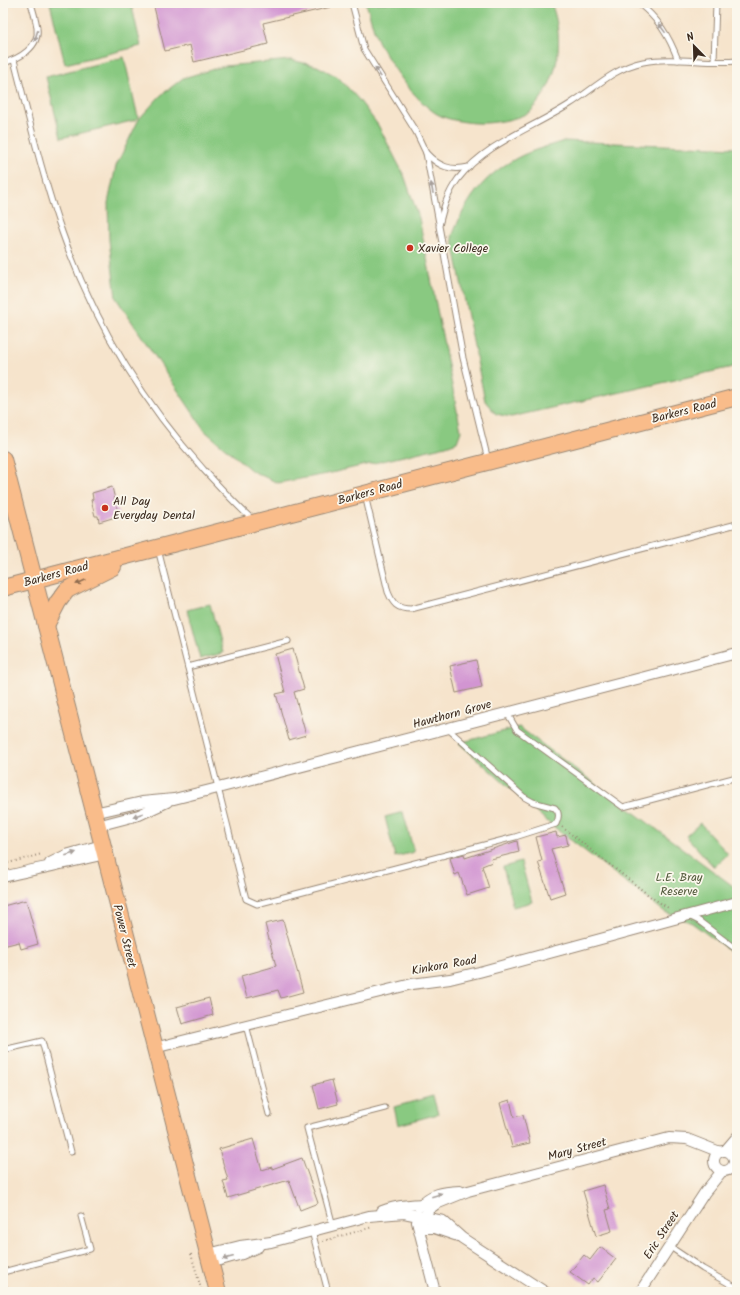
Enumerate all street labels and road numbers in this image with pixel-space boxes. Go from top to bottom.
street label: Barkers Road [650,394,720,429]
street label: Barkers Road [336,474,406,510]
street label: Barkers Road [22,556,92,592]
street label: Hawthorn Grove [411,695,494,734]
street label: Power Street [107,902,142,970]
street label: Kinkora Road [410,950,479,981]
street label: Mary Street [546,1132,609,1166]
street label: Eric Street [639,1207,684,1263]

